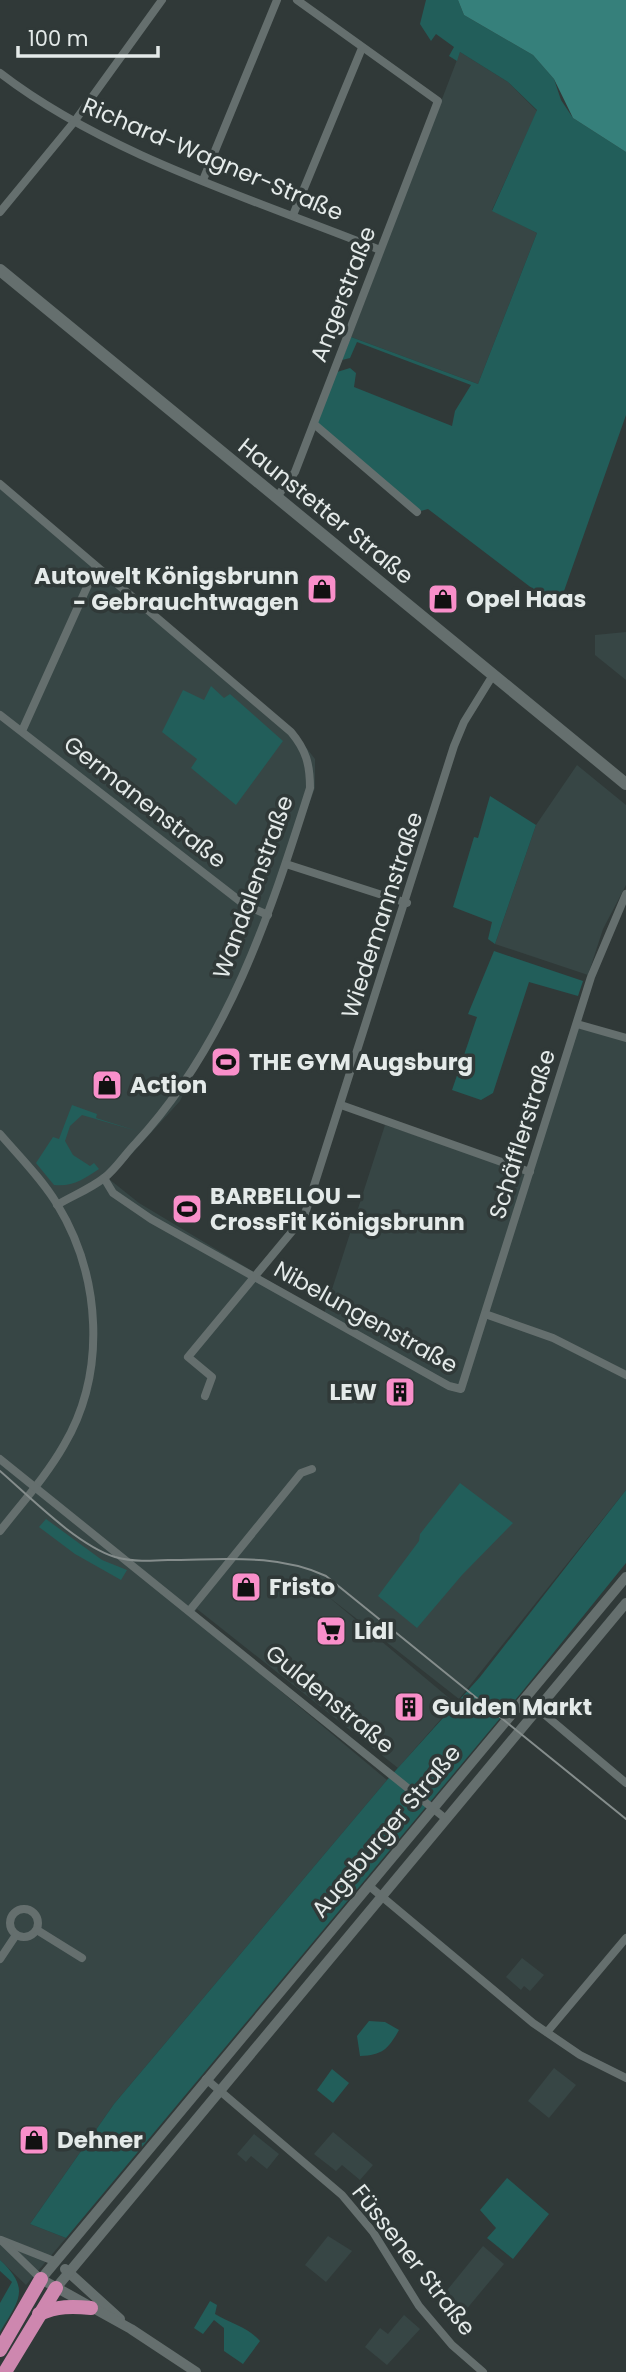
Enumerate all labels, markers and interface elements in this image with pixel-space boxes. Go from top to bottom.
scale bar [18,14,158,58]
text: 100 m [28,24,88,53]
street label: Richard-Wagner-Straße [78,89,348,229]
street label: Angerstraße [302,221,384,367]
street label: Haunstetter Straße [232,430,420,592]
place label: Autowelt Königsbrunn - Gebrauchtwagen [34,560,299,618]
shop icon: Autowelt Königsbrunn - Gebrauchtwagen [305,572,339,606]
shop icon: Opel Haas [426,582,460,616]
place label: Opel Haas [466,583,586,615]
street label: Germanenstraße [57,728,233,876]
street label: Wandalenstraße [205,791,301,983]
street label: Wiedemannstraße [334,808,430,1022]
sports icon: THE GYM Augsburg [209,1045,243,1079]
street label: Schäfflerstraße [481,1045,563,1223]
place label: THE GYM Augsburg [249,1046,473,1078]
shop icon: Action [90,1068,124,1102]
place label: Action [130,1069,207,1101]
place label: BARBELLOU – CrossFit Königsbrunn [210,1180,465,1238]
sports icon: BARBELLOU – CrossFit Königsbrunn [170,1192,204,1226]
street label: Nibelungenstraße [268,1253,464,1381]
building icon: LEW [383,1375,417,1409]
place label: LEW [329,1376,377,1408]
shop icon: Fristo [229,1570,263,1604]
place label: Fristo [269,1571,335,1603]
supermarket icon: Lidl [314,1614,348,1648]
place label: Lidl [354,1615,394,1647]
street label: Guldenstraße [259,1637,401,1761]
building icon: Gulden Markt [392,1690,426,1724]
place label: Gulden Markt [432,1691,592,1723]
street label: Augsburger Straße [304,1738,468,1924]
shop icon: Dehner [17,2123,51,2157]
place label: Dehner [57,2124,143,2156]
street label: Füssener Straße [345,2178,483,2342]

